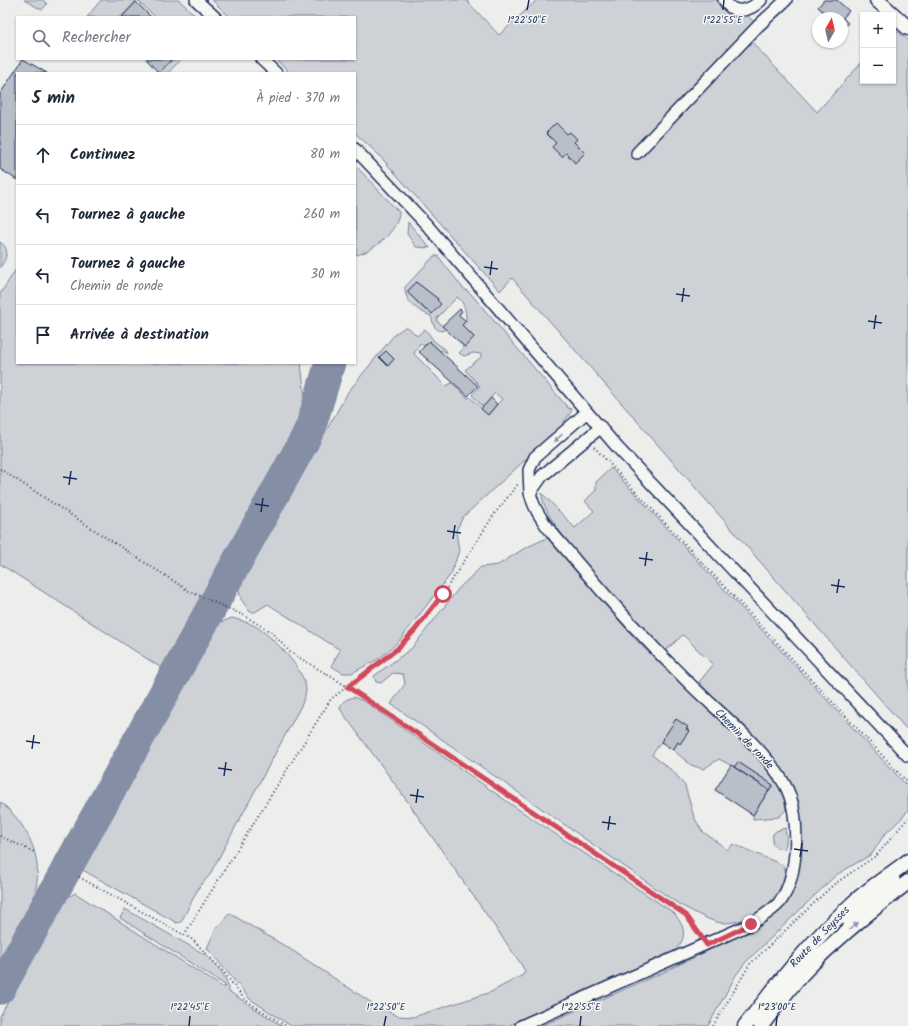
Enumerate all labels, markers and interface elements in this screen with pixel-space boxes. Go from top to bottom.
text: 1°22'50"E [507,12,548,28]
text: 1°22'55"E [703,12,744,28]
north arrow [812,12,848,48]
map controls [860,12,896,84]
button: + [860,12,896,48]
search box [16,16,356,60]
text: Rechercher [62,26,130,50]
icon: search [30,27,52,49]
button: − [860,48,896,84]
text: 5 min [32,85,75,112]
text: À pied · 370 m [256,88,340,109]
text: Continuez [70,143,135,167]
icon: ahead [32,144,54,166]
text: 80 m [310,144,340,165]
text: Tournez à gauche [70,203,185,227]
icon: left [32,204,54,226]
text: 260 m [303,204,340,225]
text: Tournez à gauche [70,252,185,276]
icon: left [32,264,54,286]
text: 30 m [311,264,340,285]
text: Chemin de ronde [70,276,163,297]
text: Arrivée à destination [70,323,209,347]
icon: arrive [32,324,54,346]
one-way arrow [553,433,563,442]
route start [434,585,452,603]
street label: Chemin de ronde [710,704,778,774]
street label: Route de Seysses [786,902,855,972]
route end [742,915,760,933]
one-way arrow [849,921,859,930]
text: 1°22'45"E [170,999,211,1015]
text: 1°22'50"E [366,999,407,1015]
text: 1°22'55"E [561,999,602,1015]
text: 1°23'00"E [758,999,797,1015]

